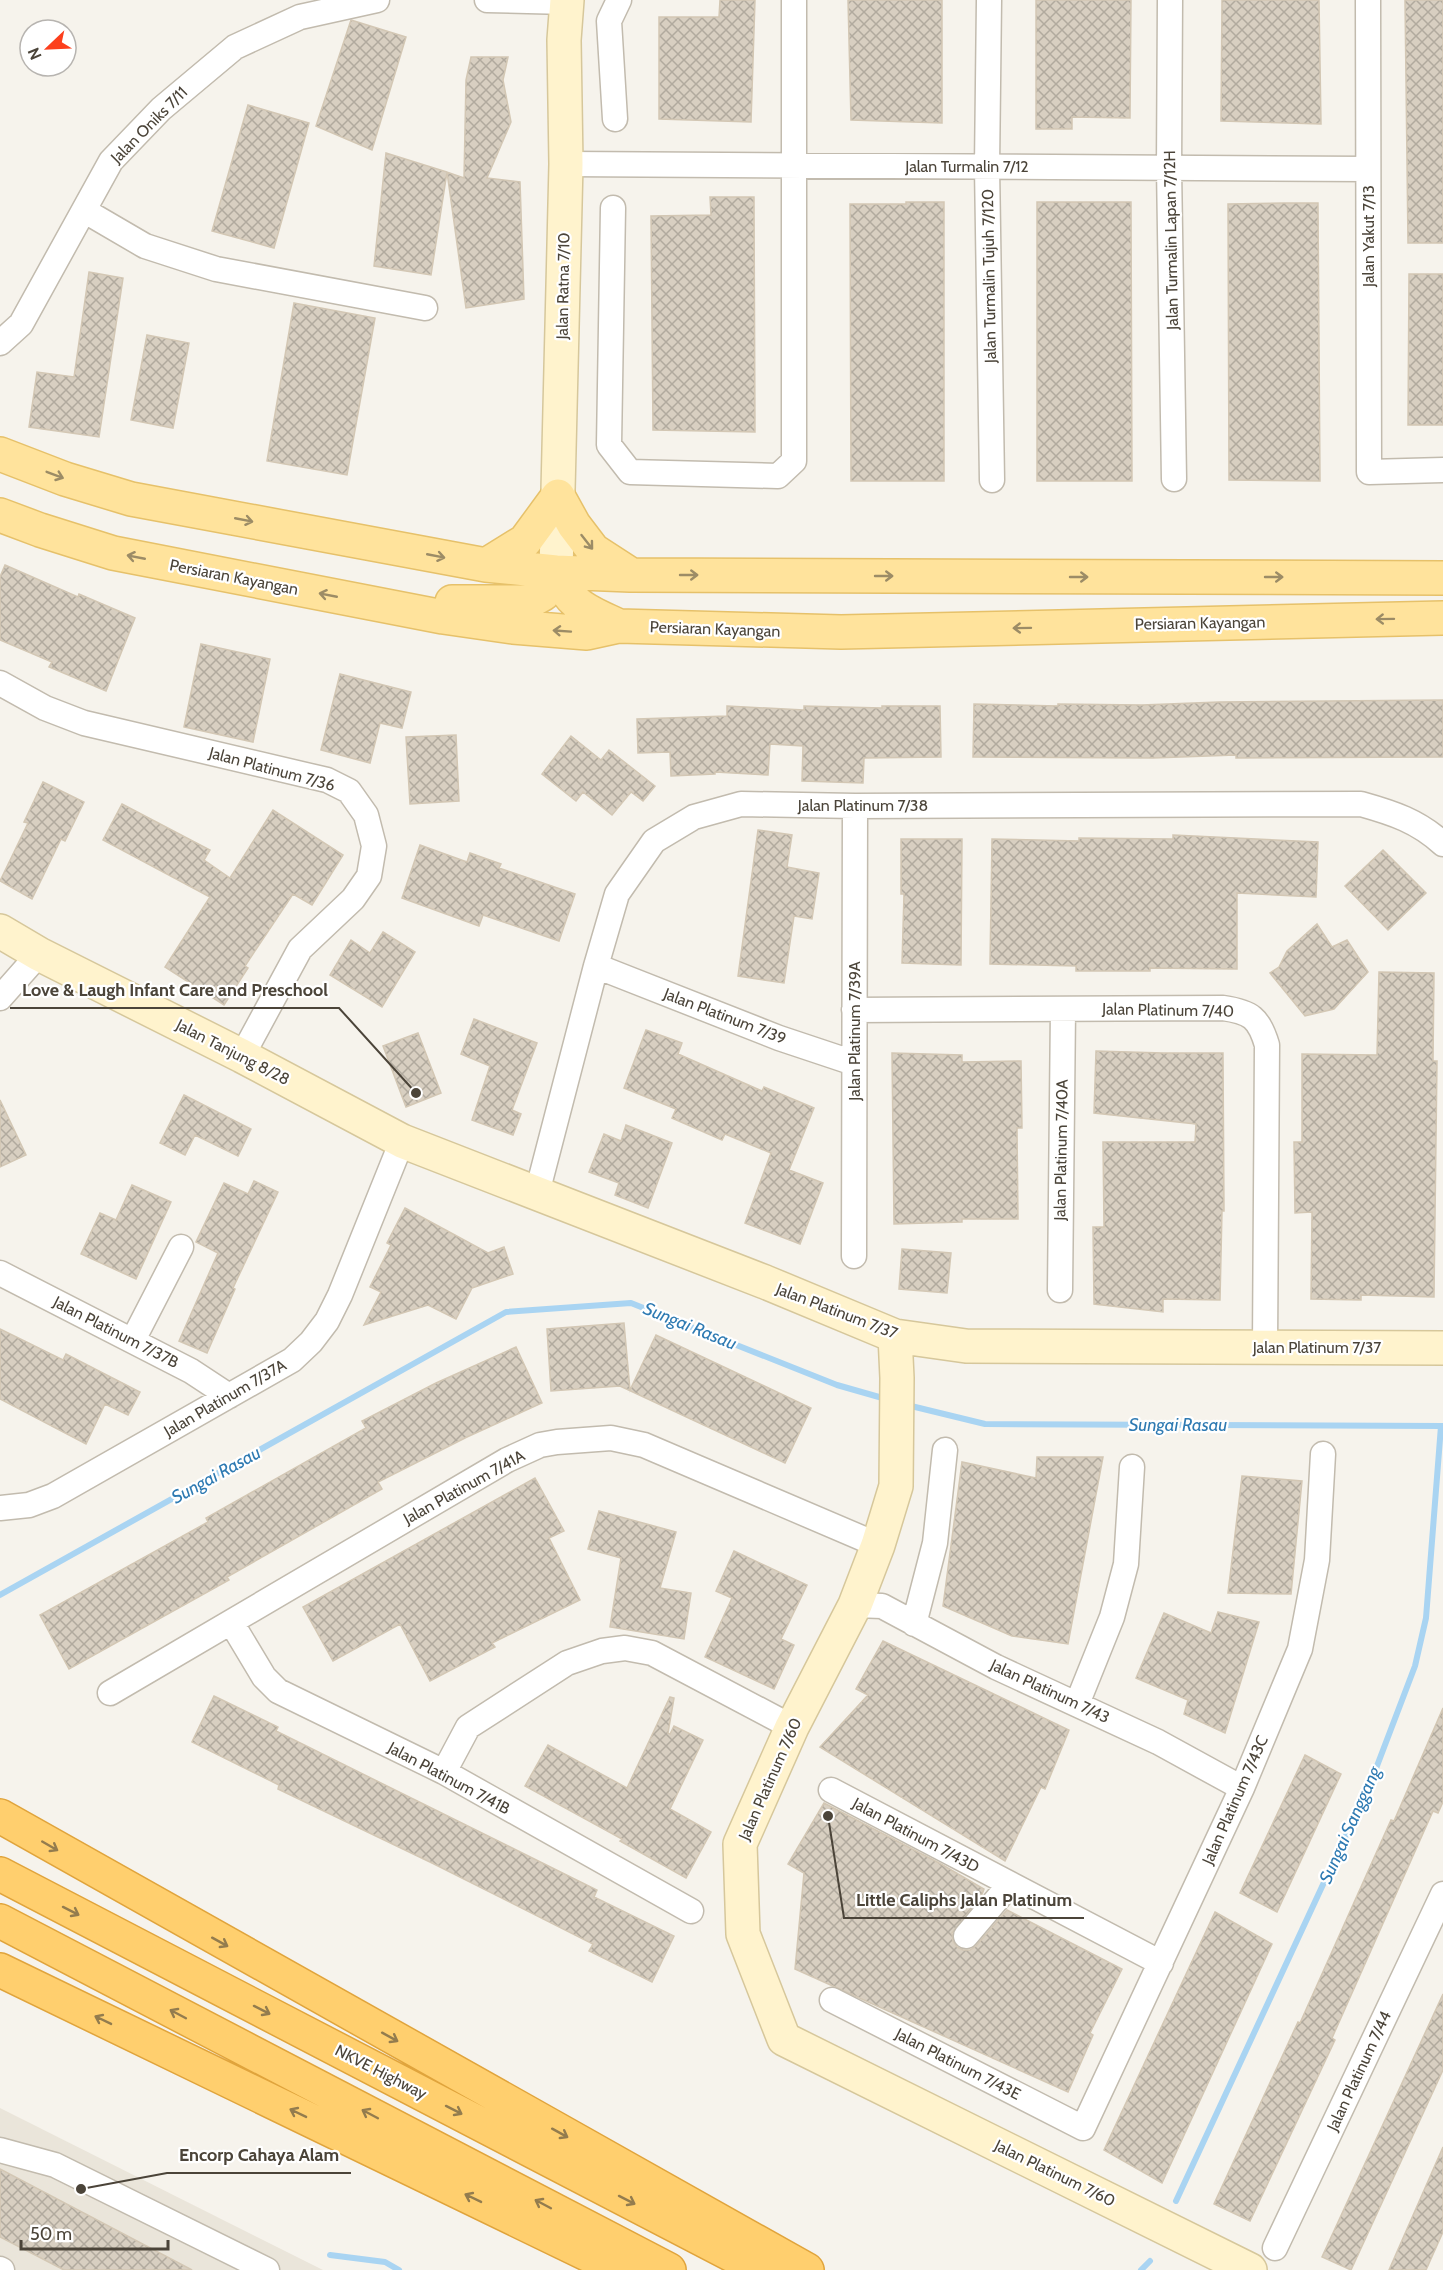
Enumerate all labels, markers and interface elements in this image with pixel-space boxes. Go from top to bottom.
north arrow [18,18,78,78]
text: N [24,45,46,63]
street label: Jalan Oniks 7/11 [106,83,191,168]
street label: Jalan Turmalin Lapan 7/12H [1160,150,1182,331]
street label: Jalan Turmalin 7/12 [904,157,1029,176]
street label: Jalan Yakut 7/13 [1359,185,1378,288]
street label: Jalan Turmalin Tujuh 7/120 [978,189,1000,364]
street label: Jalan Ratna 7/10 [553,232,573,341]
one-way arrow [45,470,63,481]
one-way arrow [234,515,253,526]
one-way arrow [580,534,593,550]
one-way arrow [127,551,147,562]
one-way arrow [425,551,445,562]
street label: Persiaran Kayangan [168,555,300,599]
one-way arrow [678,569,698,581]
one-way arrow [873,570,893,582]
one-way arrow [1068,571,1088,582]
one-way arrow [1263,571,1283,583]
one-way arrow [318,589,338,600]
street label: Persiaran Kayangan [1135,612,1266,634]
one-way arrow [1375,613,1395,625]
street label: Persiaran Kayangan [649,617,781,641]
one-way arrow [1012,622,1032,634]
one-way arrow [552,625,572,636]
street label: Jalan Platinum 7/36 [206,743,337,795]
street label: Jalan Platinum 7/38 [797,796,928,815]
street label: Jalan Platinum 7/39A [845,961,864,1102]
callout: Love & Laugh Infant Care and Preschool [10,972,339,1008]
text: Love & Laugh Infant Care and Preschool [22,979,328,1001]
street label: Jalan Platinum 7/39 [660,984,789,1048]
street label: Jalan Platinum 7/40 [1101,999,1234,1021]
street label: Jalan Tanjung 8/28 [172,1015,293,1089]
street label: Jalan Platinum 7/40A [1050,1079,1072,1222]
street label: Jalan Platinum 7/37 [773,1279,900,1343]
street label: Jalan Platinum 7/37B [49,1292,182,1372]
water label: Sungai Rasau [640,1297,740,1355]
street label: Jalan Platinum 7/37 [1252,1338,1381,1357]
street label: Jalan Platinum 7/37A [160,1355,290,1441]
water label: Sungai Rasau [1129,1414,1227,1436]
water label: Sungai Rasau [168,1441,264,1508]
street label: Jalan Platinum 7/41A [399,1446,528,1529]
street label: Jalan Platinum 7/43 [986,1655,1113,1727]
street label: Jalan Platinum 7/60 [734,1715,805,1844]
street label: Jalan Platinum 7/43C [1198,1732,1272,1868]
street label: Jalan Platinum 7/41B [384,1737,514,1818]
water label: Sungai Sanggang [1314,1762,1386,1887]
street label: Jalan Platinum 7/43D [848,1793,983,1876]
one-way arrow [41,1841,58,1853]
callout: Little Caliphs Jalan Platinum [844,1882,1084,1918]
text: Little Caliphs Jalan Platinum [856,1889,1072,1911]
one-way arrow [61,1906,79,1917]
one-way arrow [211,1937,229,1948]
one-way arrow [253,2005,271,2017]
one-way arrow [170,2008,188,2019]
street label: Jalan Platinum 7/44 [1323,2008,1395,2135]
one-way arrow [94,2013,112,2025]
street label: Jalan Platinum 7/43E [891,2024,1024,2104]
one-way arrow [381,2032,399,2043]
street label: NKVE Highway [332,2041,430,2103]
one-way arrow [444,2105,462,2116]
one-way arrow [289,2107,307,2119]
one-way arrow [362,2108,379,2120]
one-way arrow [552,2127,569,2139]
street label: Jalan Platinum 7/60 [991,2135,1118,2210]
callout: Encorp Cahaya Alam [167,2137,351,2173]
text: Encorp Cahaya Alam [179,2144,339,2166]
one-way arrow [465,2192,483,2204]
one-way arrow [617,2195,635,2206]
one-way arrow [534,2198,552,2209]
scale bar [21,2213,168,2251]
text: 50 m [30,2223,72,2245]

